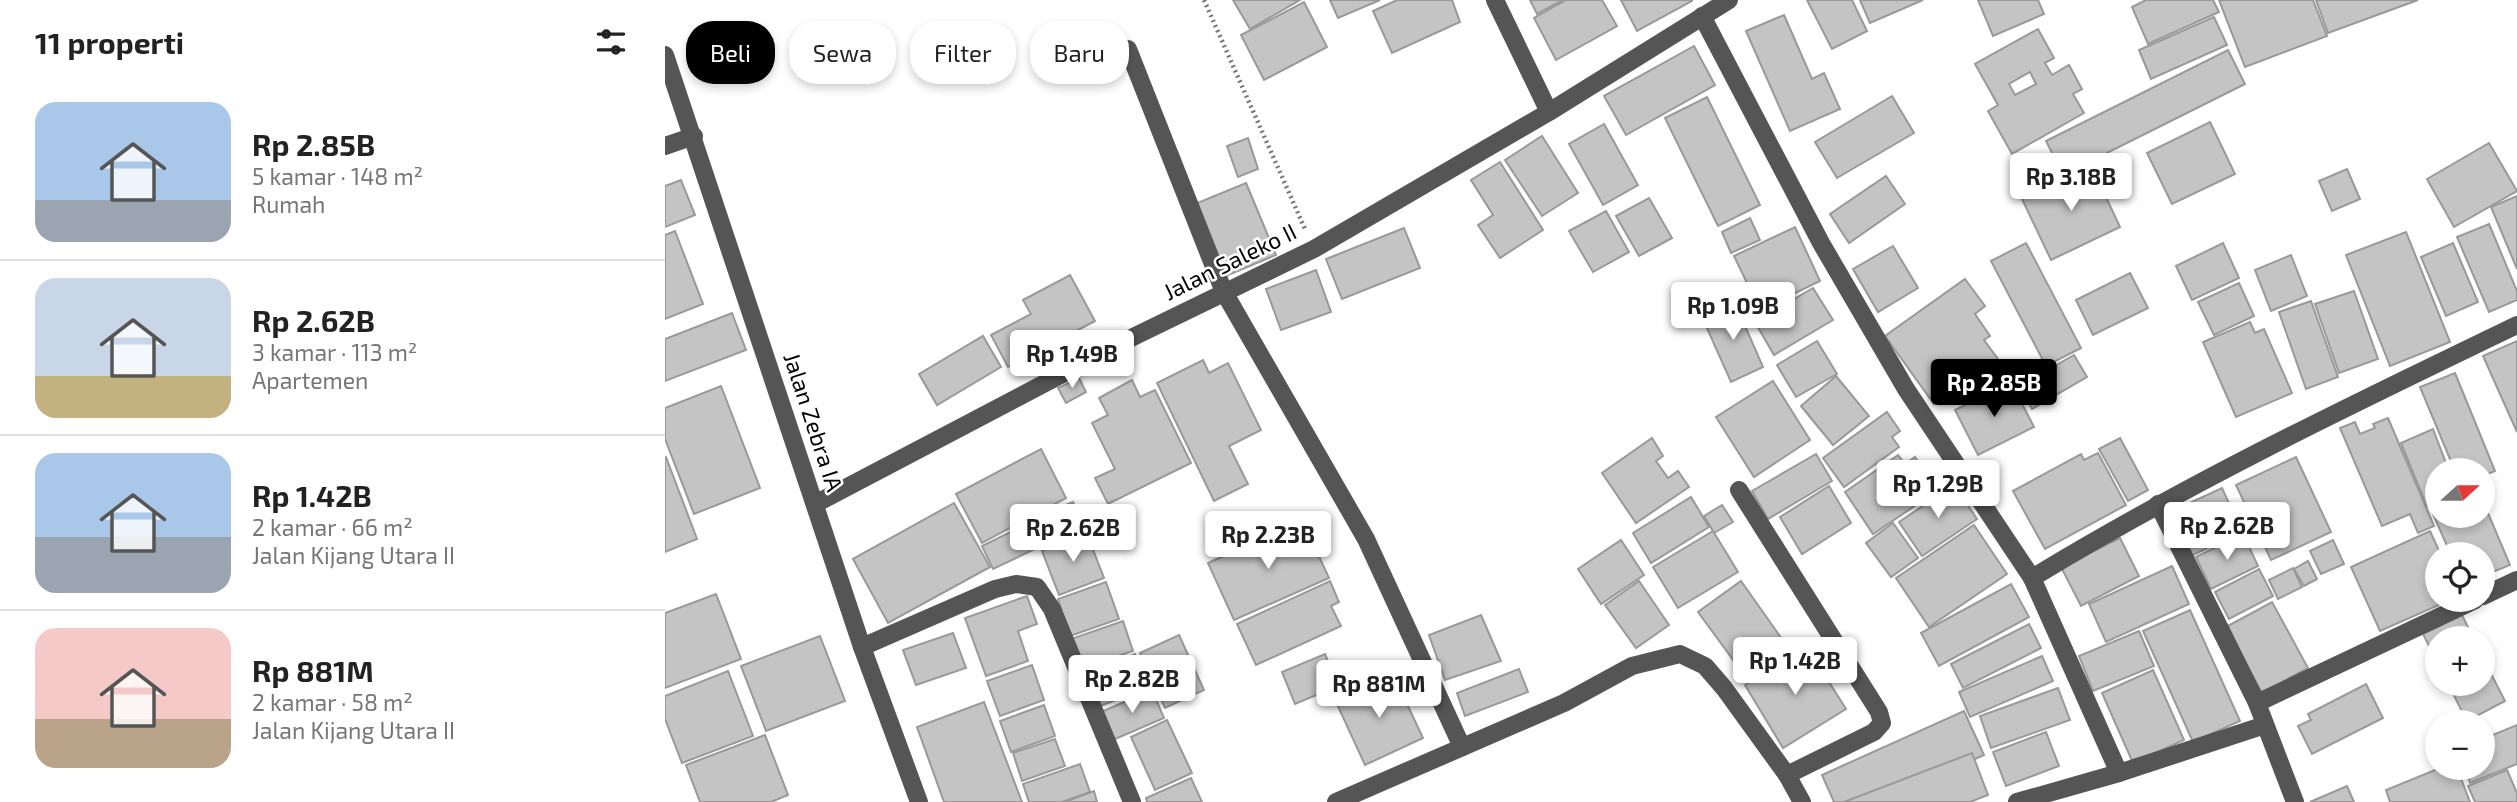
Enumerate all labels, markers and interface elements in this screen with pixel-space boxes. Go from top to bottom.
chip: Beli [686,21,775,84]
chip: Sewa [789,21,896,84]
chip: Filter [910,21,1016,84]
chip: Baru [1030,21,1129,84]
icon: filters [592,23,630,61]
text: 11 properti [35,24,184,60]
text: Rp 2.85B [252,126,375,162]
icon: home [91,130,175,214]
pin: Rp 3.18B [1999,154,2143,213]
text: 5 kamar · 148 m² [252,162,423,190]
text: Rp 3.18B [2026,162,2116,190]
text: Rumah [252,190,325,218]
street label: Jalan Saleko II [1158,217,1301,305]
pin: Rp 1.09B [1661,282,1805,342]
text: Rp 1.09B [1687,291,1779,319]
text: Rp 2.62B [252,302,375,338]
icon: home [91,306,175,390]
pin: Rp 1.49B [1000,330,1144,390]
text: 3 kamar · 113 m² [252,338,417,366]
text: Rp 1.49B [1026,339,1118,367]
street label: Jalan Zebra IA [778,349,850,495]
pin: Rp 2.85B [1922,360,2066,419]
text: Apartemen [252,366,368,394]
text: Rp 2.85B [1947,368,2041,396]
north arrow [2425,458,2495,528]
map controls [2425,458,2495,780]
pin: Rp 1.29B [1866,461,2010,520]
text: Rp 1.29B [1893,469,1983,497]
text: Rp 1.42B [252,477,372,513]
icon: home [91,481,175,565]
pin: Rp 2.62B [2155,503,2299,562]
pin: Rp 2.62B [1001,504,1145,564]
text: Rp 2.62B [2180,511,2274,539]
pin: Rp 2.23B [1196,512,1340,571]
text: 2 kamar · 66 m² [252,513,413,541]
text: Rp 2.62B [1026,513,1120,541]
text: Rp 2.23B [1221,520,1315,548]
text: Jalan Kijang Utara II [252,541,455,569]
button: locate [2425,542,2495,612]
button: + [2425,626,2495,696]
pin: Rp 1.42B [1723,638,1867,697]
text: Rp 1.42B [1749,646,1841,674]
text: Rp 881M [252,652,374,688]
icon: home [91,656,175,740]
pin: Rp 2.82B [1060,656,1204,715]
pin: Rp 881M [1314,660,1444,720]
text: Rp 2.82B [1084,664,1180,692]
text: Rp 881M [1332,669,1426,697]
text: 2 kamar · 58 m² [252,688,413,716]
button: − [2425,710,2495,780]
text: Jalan Kijang Utara II [252,716,455,744]

